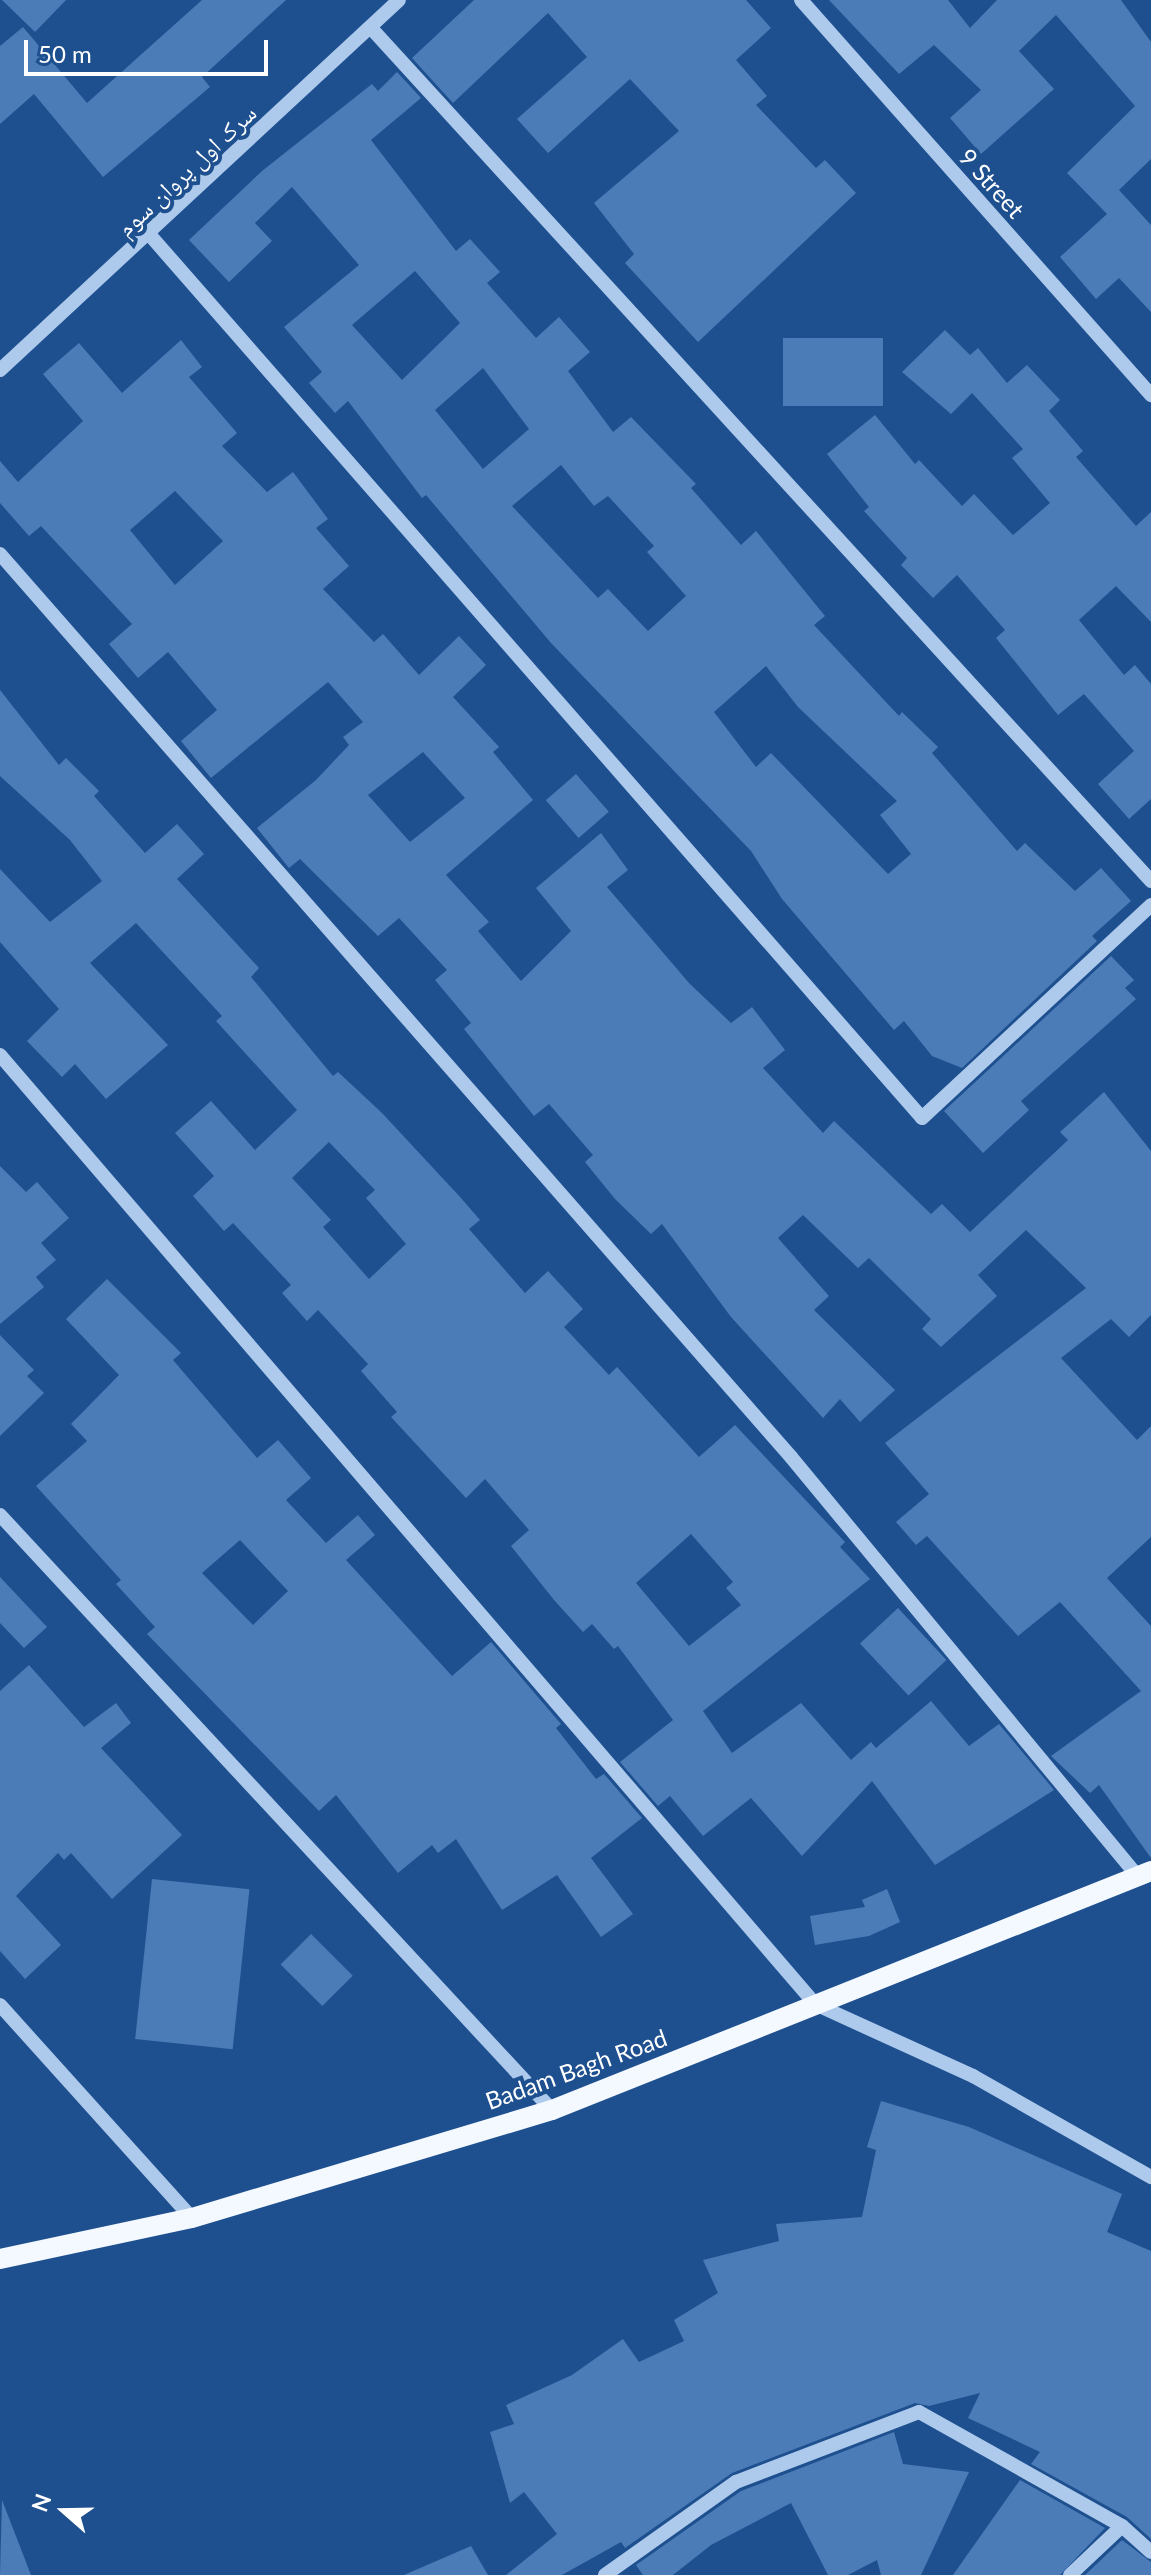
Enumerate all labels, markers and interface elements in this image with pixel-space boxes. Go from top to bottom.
scale bar [28,24,272,74]
text: 50 m [38,39,92,68]
street label: سرک اول پروان سوم [110,98,262,242]
street label: 9 Street [953,142,1031,224]
street label: Badam Bagh Road [481,2023,671,2115]
north arrow [24,2471,104,2551]
text: N [25,2490,57,2515]

